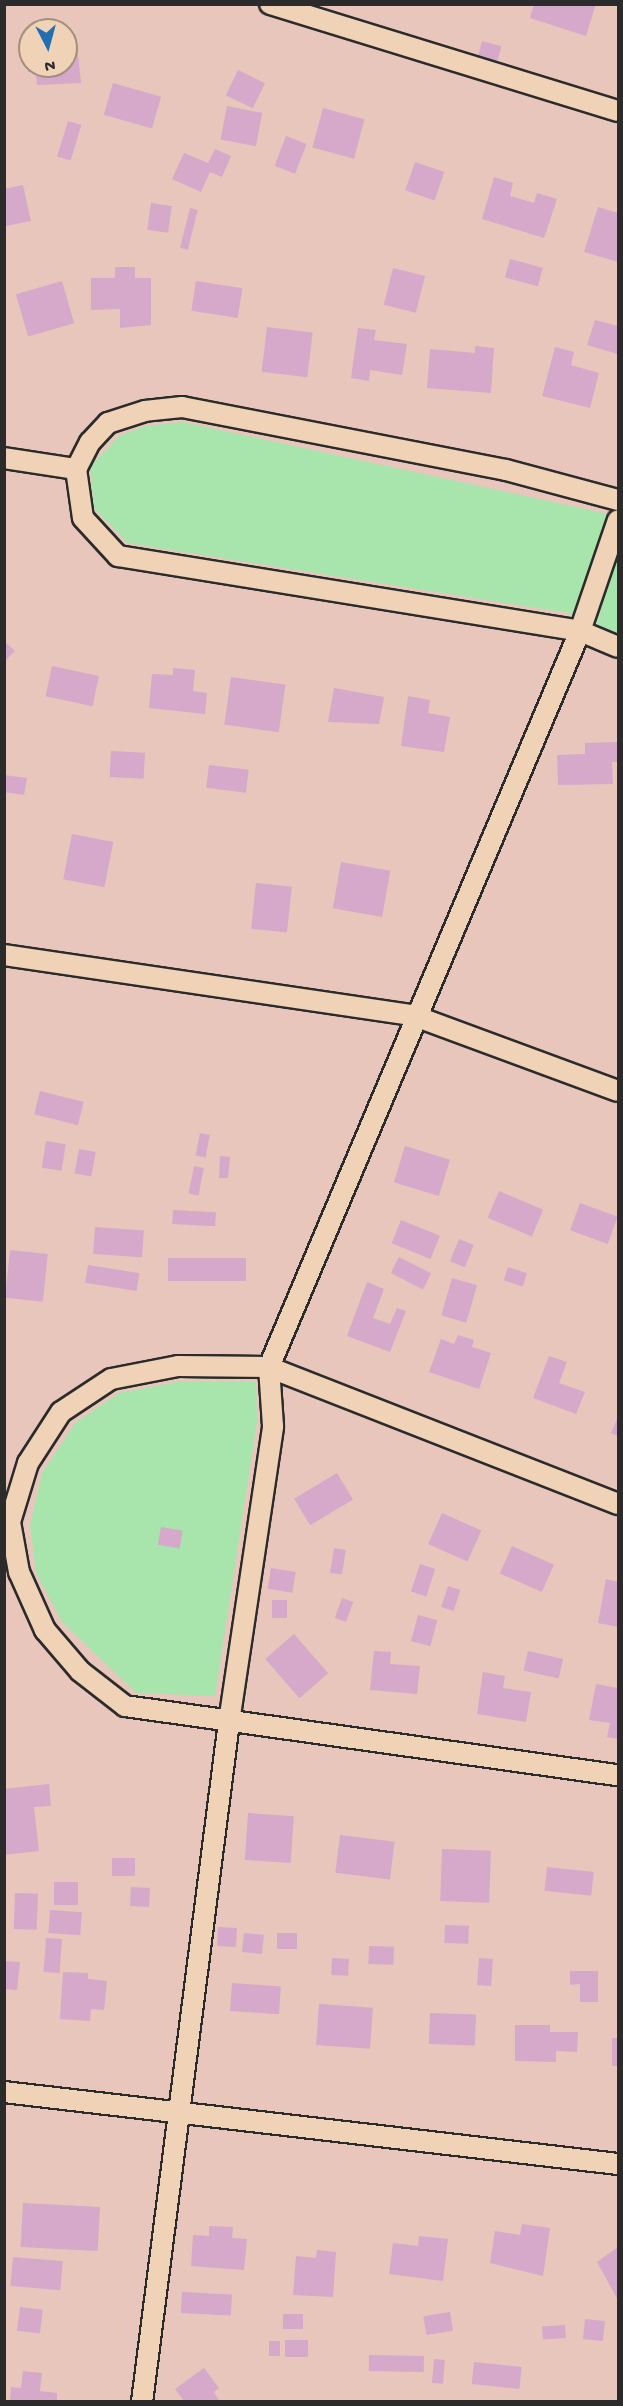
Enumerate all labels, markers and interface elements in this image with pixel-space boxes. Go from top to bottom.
north arrow [18,18,78,78]
text: N [44,54,56,74]

